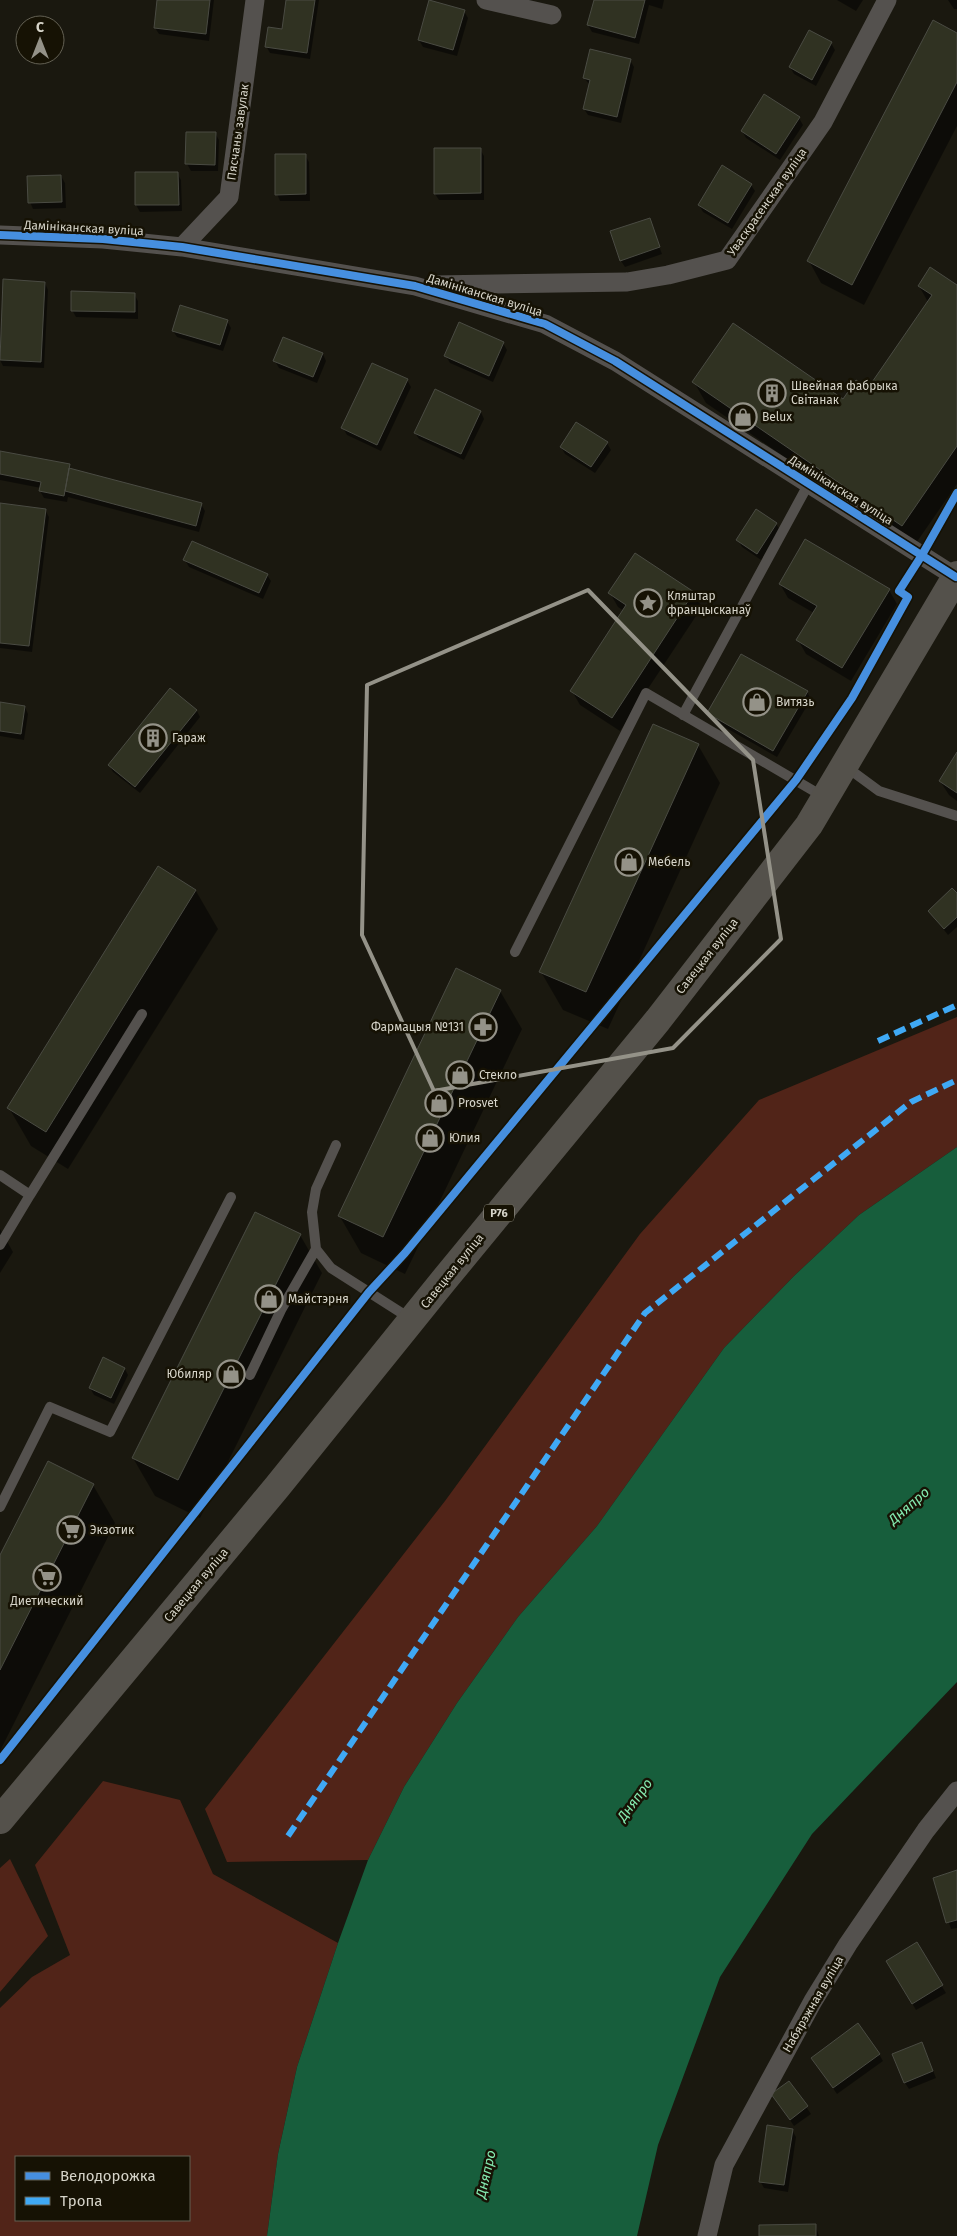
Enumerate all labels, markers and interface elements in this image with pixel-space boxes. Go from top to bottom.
north arrow [15,15,65,65]
text: С [36,19,44,36]
street label: Пясчаны завулак [224,82,252,181]
street label: Уваскрасенская вуліца [724,145,810,259]
street label: Дамініканская вуліца [23,218,144,238]
street label: Дамініканская вуліца [425,270,544,319]
building icon: Швейная фабрыка Світанак [757,378,787,408]
place label: Швейная фабрыка Світанак [791,379,898,407]
shop icon: Belux [728,402,758,432]
place label: Belux [762,410,792,424]
street label: Дамініканская вуліца [786,452,896,528]
place icon: Кляштар францысканаў [633,588,663,618]
place label: Кляштар францысканаў [667,589,751,617]
shop icon: Витязь [742,687,772,717]
place label: Витязь [776,695,814,709]
building icon: Гараж [138,723,168,753]
place label: Гараж [172,731,206,745]
shop icon: Мебель [614,847,644,877]
place label: Мебель [648,855,690,869]
street label: Савецкая вуліца [673,915,741,997]
pharmacy icon: Фармацыя №131 [468,1012,498,1042]
place label: Фармацыя №131 [371,1020,464,1034]
shop icon: Стекло [445,1060,475,1090]
place label: Стекло [479,1068,517,1082]
shop icon: Prosvet [424,1088,454,1118]
place label: Prosvet [458,1096,499,1110]
shop icon: Юлия [415,1123,445,1153]
place label: Юлия [449,1131,480,1145]
road number: Р76 [484,1204,514,1222]
street label: Савецкая вуліца [418,1231,486,1311]
shop icon: Майстэрня [254,1284,284,1314]
place label: Майстэрня [288,1292,349,1306]
shop icon: Юбиляр [216,1359,246,1389]
place label: Юбиляр [166,1367,212,1381]
water label: Дняпро [884,1484,933,1529]
supermarket icon: Экзотик [56,1515,86,1545]
place label: Экзотик [90,1523,135,1537]
street label: Савецкая вуліца [161,1545,231,1625]
supermarket icon: Диетический [32,1562,62,1592]
place label: Диетический [10,1594,83,1608]
water label: Дняпро [613,1775,656,1826]
street label: Набярэжная вуліца [780,1953,846,2055]
water label: Дняпро [472,2148,500,2201]
legend [15,2156,190,2221]
text: Велодорожка [60,2167,156,2185]
text: Тропа [60,2192,102,2210]

